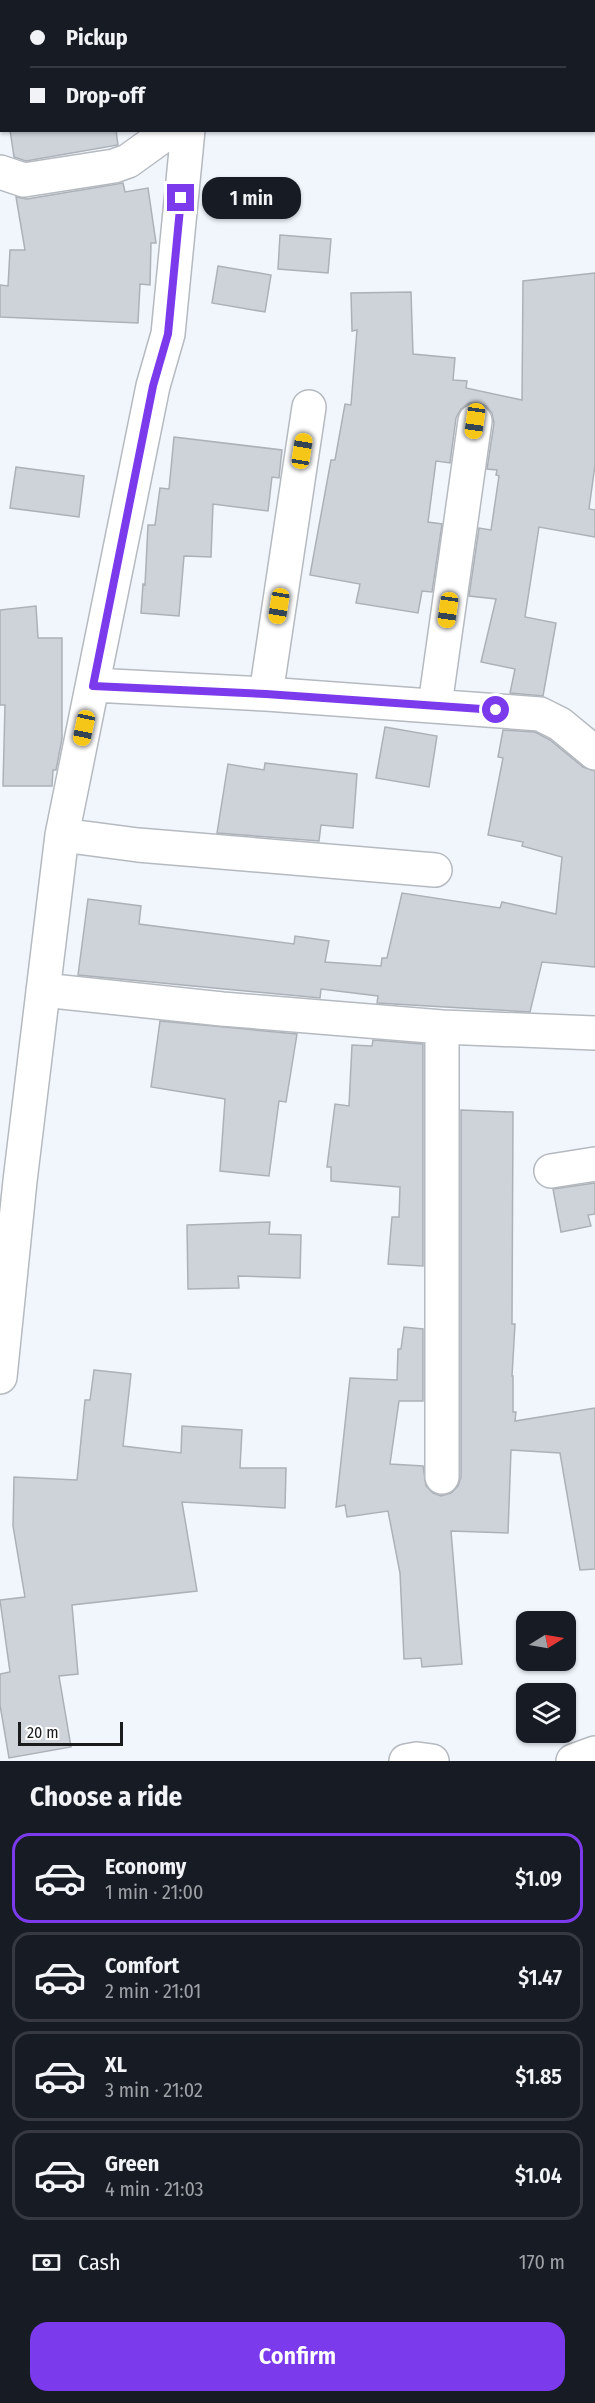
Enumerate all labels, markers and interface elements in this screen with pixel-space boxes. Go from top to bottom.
text: Pickup [66,24,128,51]
text: Drop-off [66,82,145,109]
callout: 1 min [202,177,301,219]
route end [167,184,194,211]
text: 1 min [230,186,273,210]
car [464,402,486,440]
car [290,432,314,470]
car [267,587,291,625]
car [437,591,459,629]
route start [482,696,509,723]
car [71,709,97,747]
north arrow [516,1611,576,1671]
map controls [516,1611,576,1743]
button: layers [516,1683,576,1743]
scale bar [18,1719,123,1746]
text: 20 m [27,1723,58,1742]
text: Choose a ride [30,1781,182,1813]
icon: car [33,1851,87,1905]
text: Economy [105,1853,186,1880]
text: $1.09 [515,1865,562,1892]
text: 1 min · 21:00 [105,1880,203,1904]
icon: car [33,1950,87,2004]
text: Comfort [105,1952,179,1979]
text: $1.47 [518,1964,562,1991]
text: 2 min · 21:01 [105,1979,201,2003]
icon: car [33,2049,87,2103]
text: XL [105,2051,127,2078]
text: $1.85 [516,2063,562,2090]
text: 3 min · 21:02 [105,2078,203,2102]
icon: car [33,2148,87,2202]
text: Green [105,2150,159,2177]
text: $1.04 [515,2162,562,2189]
text: 4 min · 21:03 [105,2177,204,2201]
icon: cash [30,2246,63,2279]
text: Cash [78,2249,121,2276]
text: 170 m [519,2250,565,2274]
button: Confirm [30,2322,565,2391]

